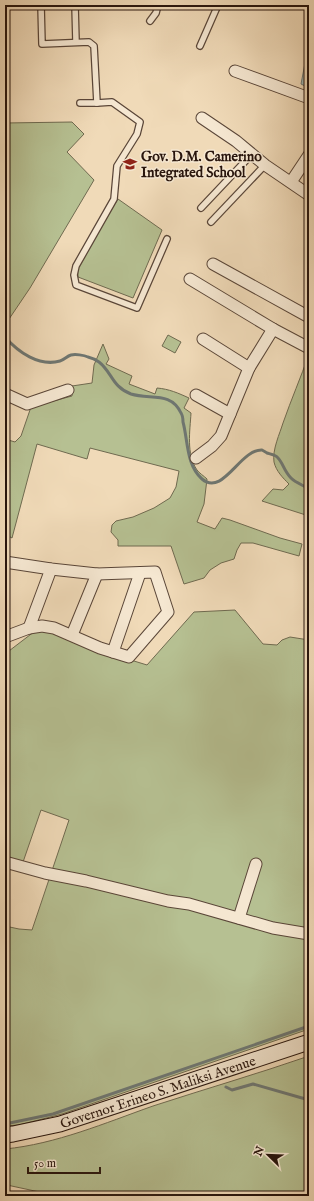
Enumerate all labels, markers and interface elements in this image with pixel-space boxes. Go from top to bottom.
place label: Gov. D.M. Camerino Integrated School [141,148,262,182]
school or university icon: Gov. D.M. Camerino Integrated School [122,156,138,172]
street label: Governor Erineo S. Maliksi Avenue [58,1052,259,1133]
north arrow [248,1135,288,1175]
text: N [251,1144,268,1160]
scale bar [28,1149,100,1175]
text: 50 m [34,1156,56,1171]

